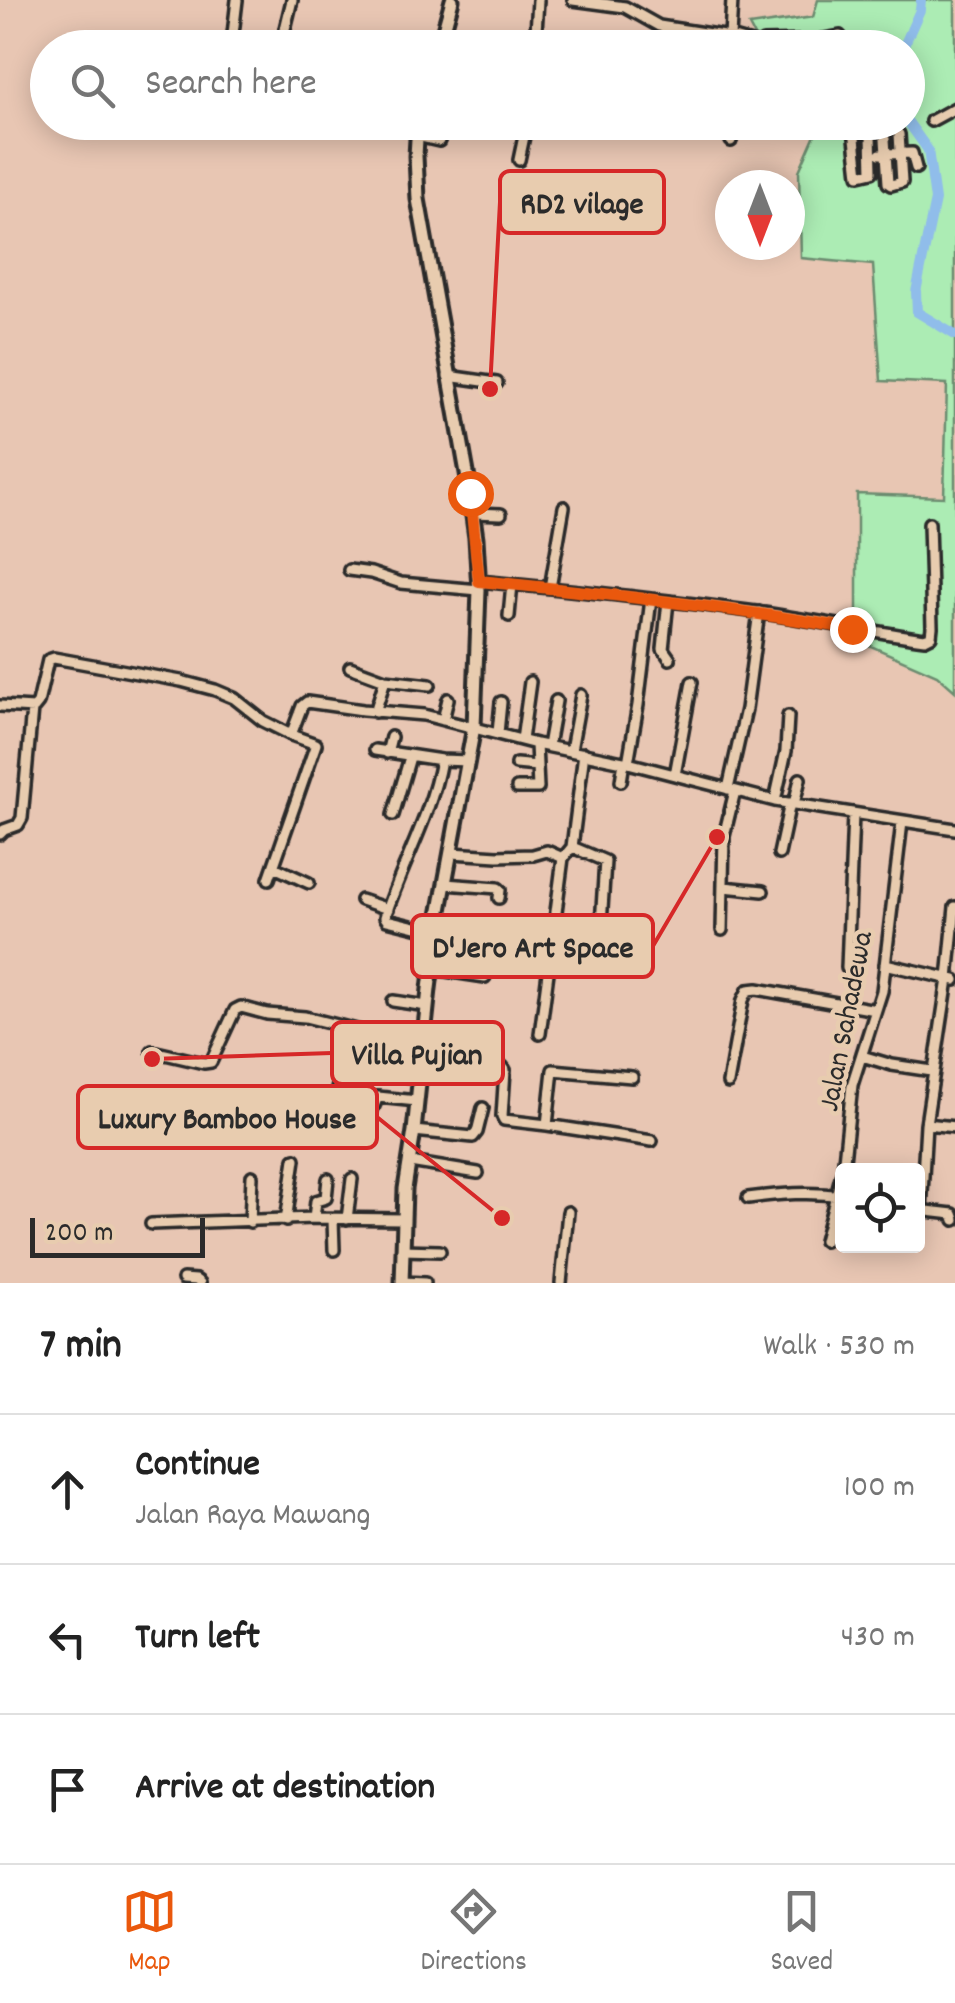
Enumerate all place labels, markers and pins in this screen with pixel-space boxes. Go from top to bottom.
callout: RD2 vilage [500,171,664,233]
callout: D'Jero Art Space [412,915,653,977]
callout: Villa Pujian [332,1022,503,1084]
callout: Luxury Bamboo House [78,1086,377,1148]

